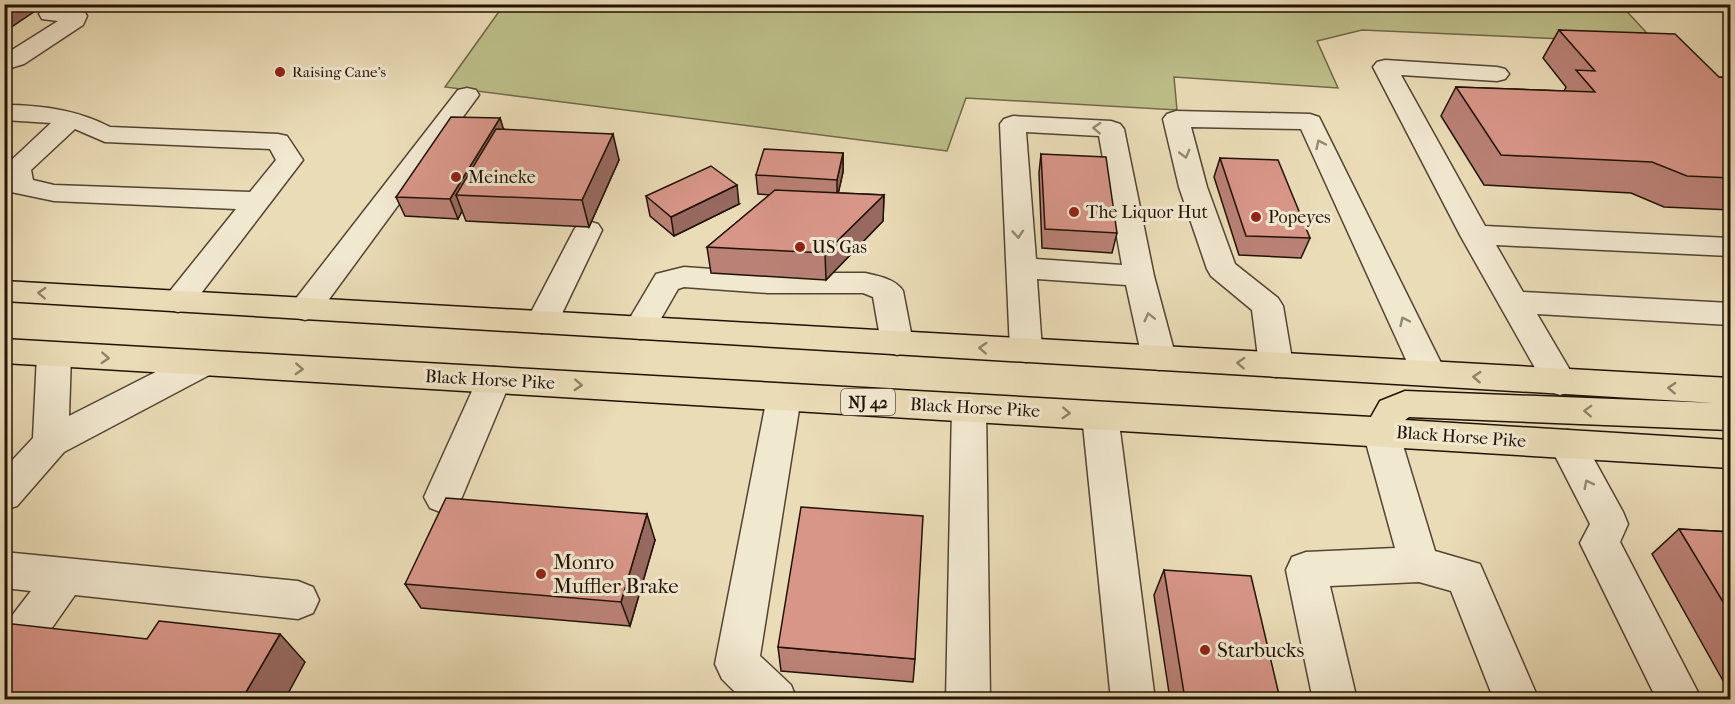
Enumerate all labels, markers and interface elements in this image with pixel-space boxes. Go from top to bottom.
place label: Raising Cane's [292,63,387,81]
marker: Raising Cane's [273,65,287,79]
one-way arrow [1092,122,1101,135]
one-way arrow [1316,140,1328,151]
one-way arrow [1177,149,1190,159]
place label: Meineke [468,167,536,188]
marker: Meineke [449,170,463,184]
place label: The Liquor Hut [1086,202,1208,223]
marker: The Liquor Hut [1067,205,1081,219]
place label: Popeyes [1268,207,1331,228]
marker: Popeyes [1249,210,1263,224]
one-way arrow [1012,230,1025,239]
place label: US Gas [812,237,867,258]
marker: US Gas [793,240,807,254]
one-way arrow [37,287,46,300]
one-way arrow [1143,312,1156,322]
one-way arrow [1399,316,1411,327]
one-way arrow [979,342,988,355]
one-way arrow [100,351,109,364]
one-way arrow [1236,356,1245,369]
one-way arrow [295,362,304,375]
street label: Black Horse Pike [424,366,556,394]
one-way arrow [1473,370,1482,383]
one-way arrow [573,378,583,391]
one-way arrow [1668,382,1677,395]
road number: NJ 42 [841,389,895,415]
street label: Black Horse Pike [909,394,1041,422]
one-way arrow [1584,405,1593,418]
one-way arrow [1062,406,1071,419]
street label: Black Horse Pike [1395,422,1527,452]
one-way arrow [1584,480,1595,490]
place label: Monro Muffler Brake [553,550,679,598]
marker: Monro Muffler Brake [534,567,548,581]
place label: Starbucks [1217,638,1305,662]
marker: Starbucks [1198,643,1212,657]

